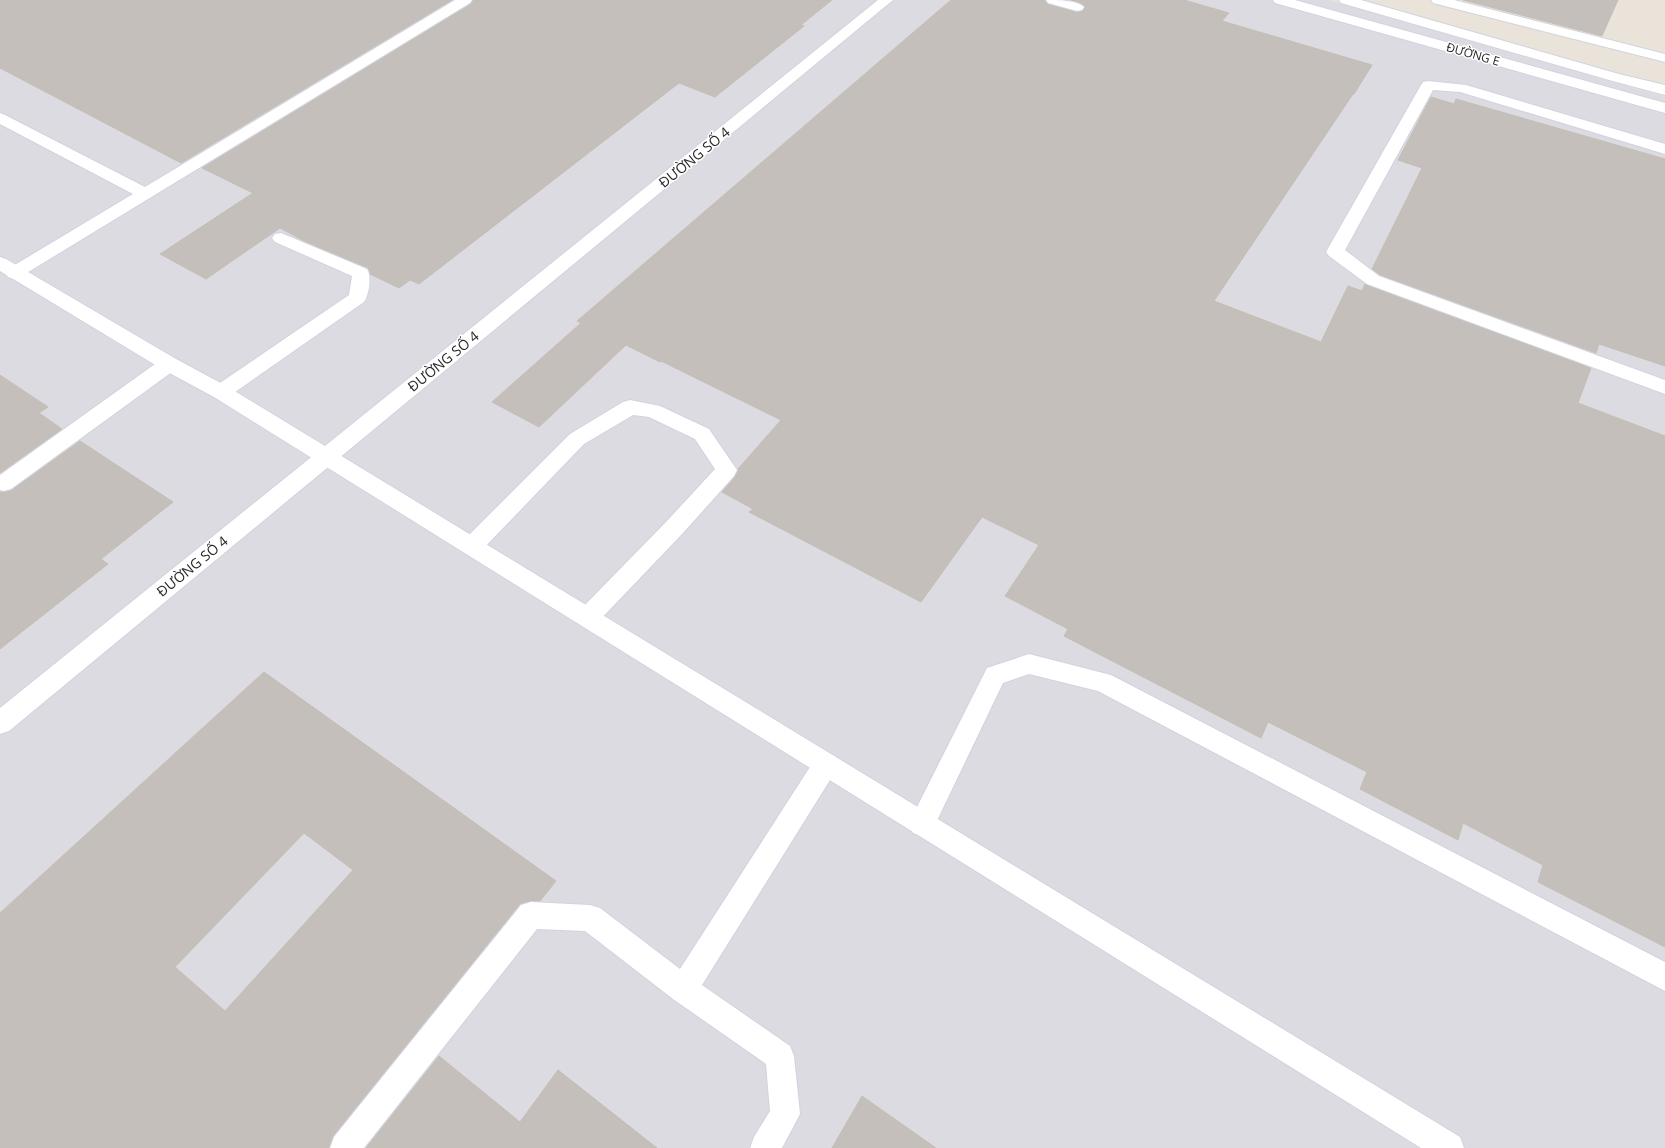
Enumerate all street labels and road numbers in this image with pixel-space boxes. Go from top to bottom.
street label: ĐƯỜNG E [1444,38,1502,70]
street label: ĐƯỜNG SỐ 4 [654,122,734,192]
street label: ĐƯỜNG SỐ 4 [403,326,483,396]
street label: ĐƯỜNG SỐ 4 [152,531,232,601]

